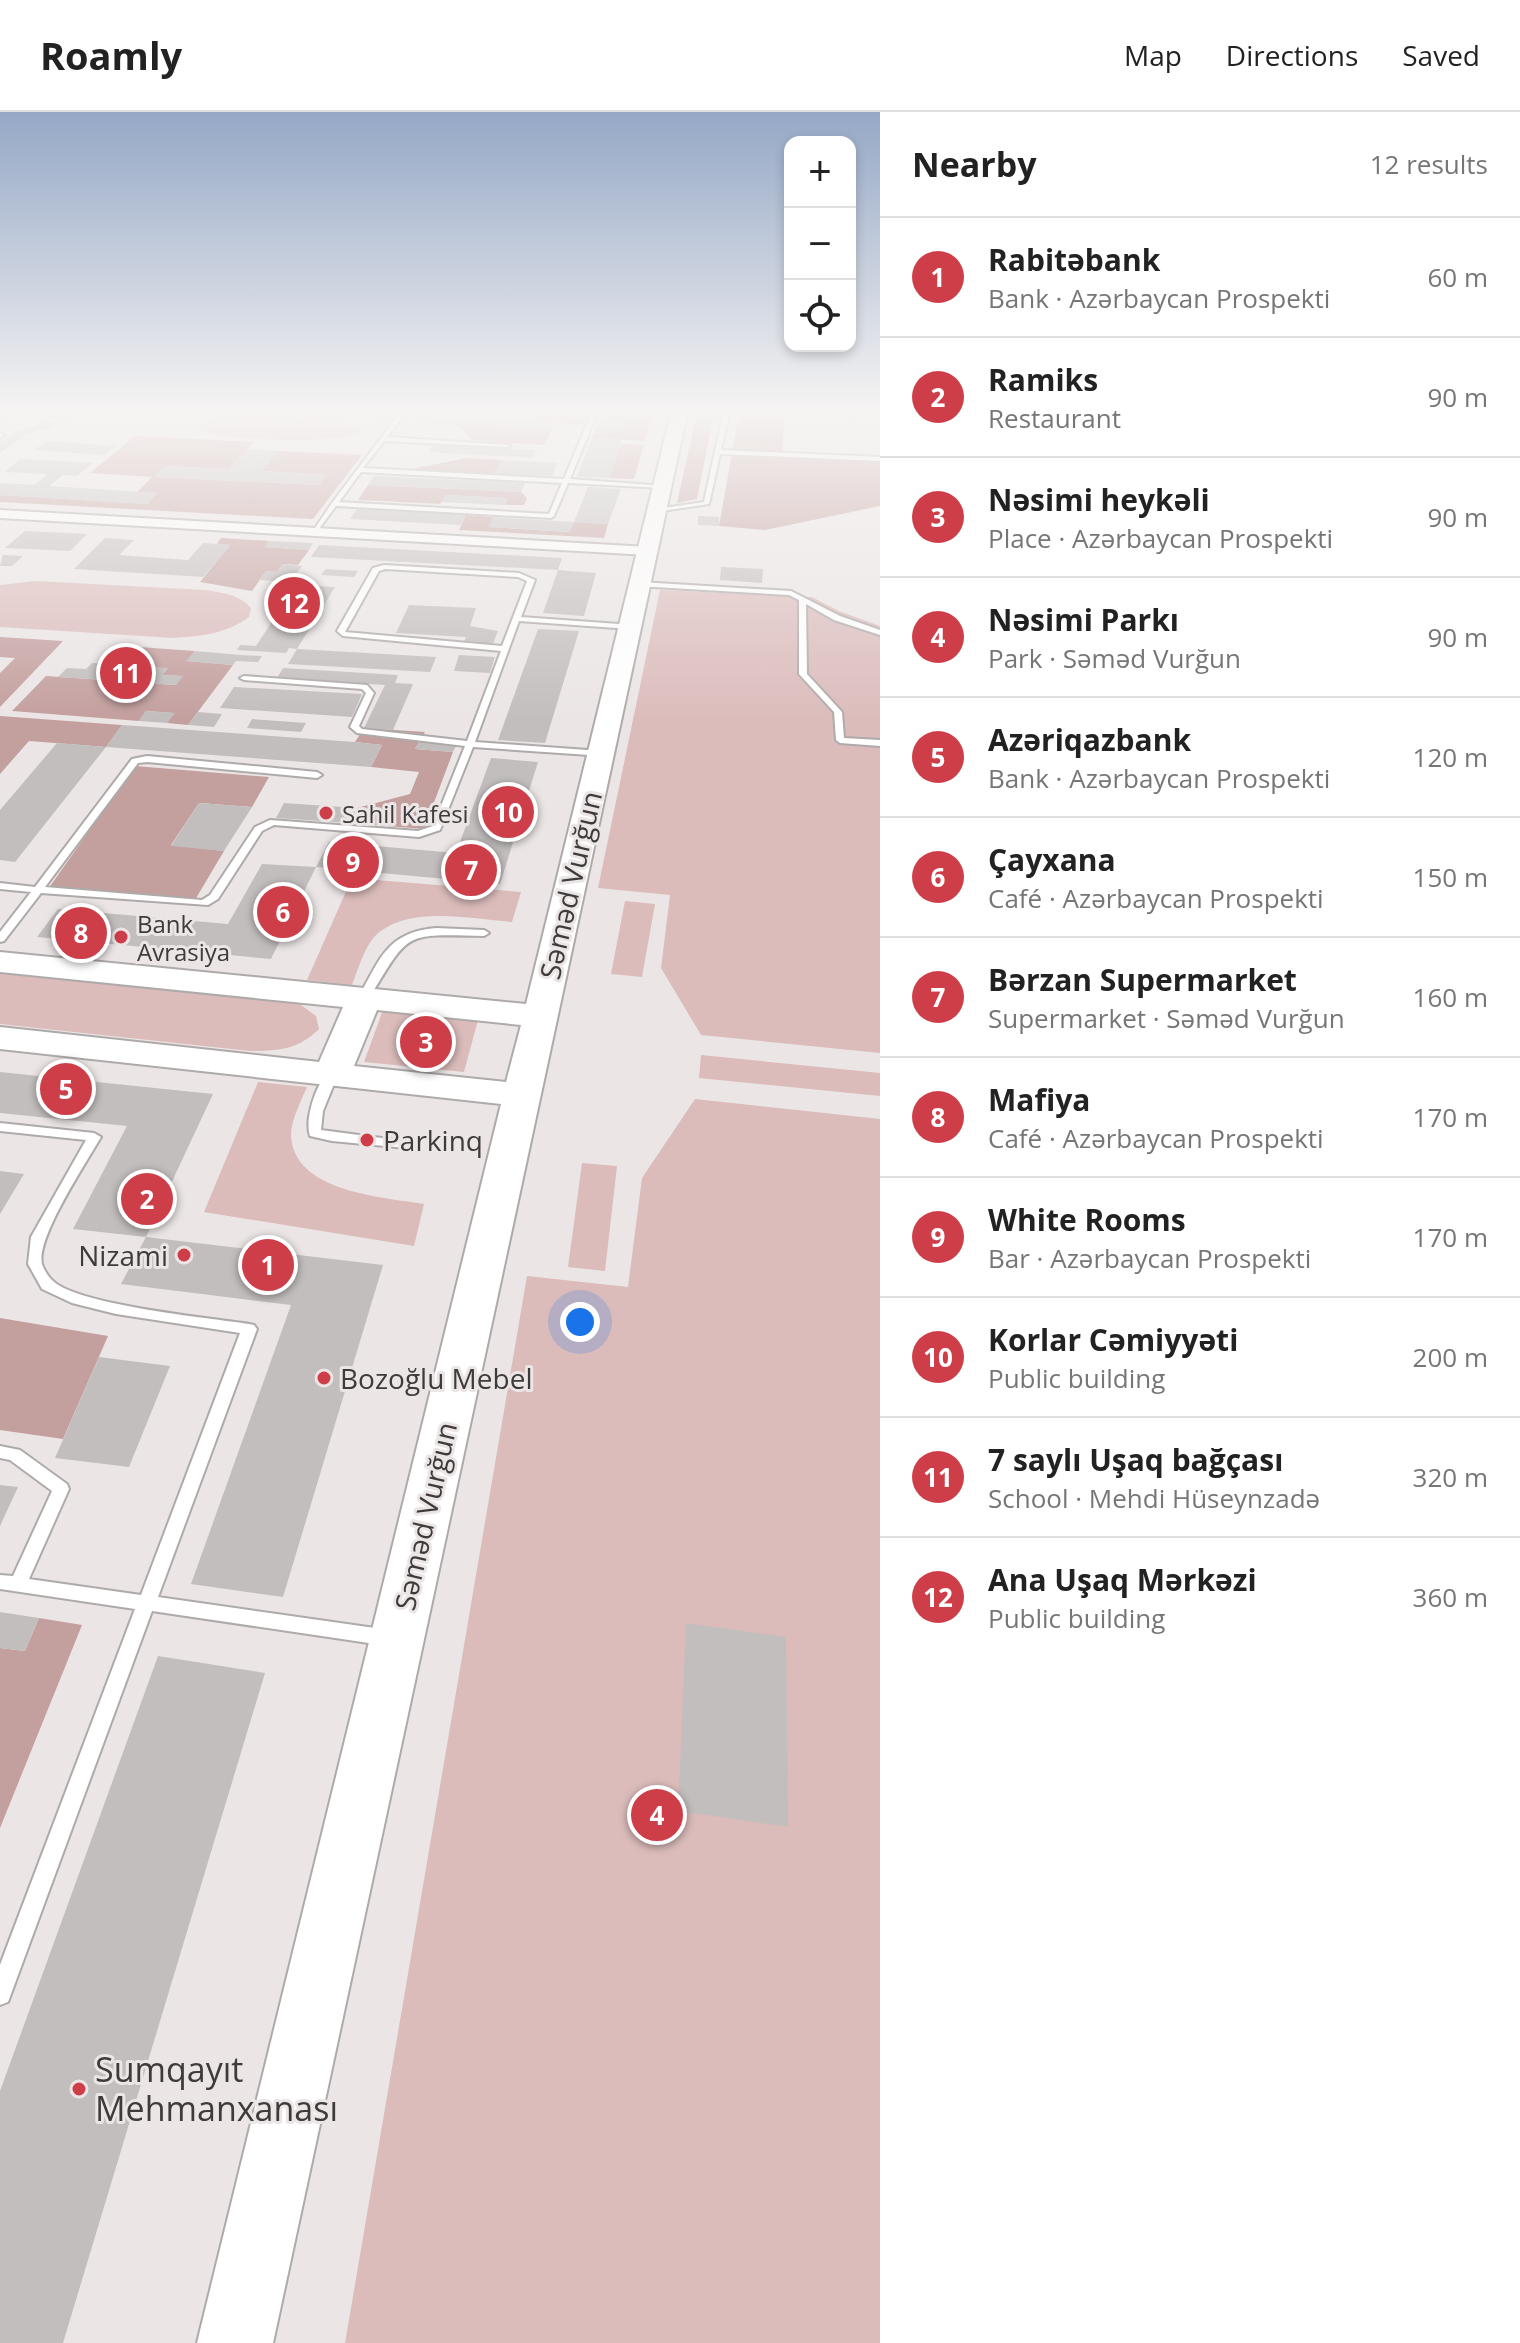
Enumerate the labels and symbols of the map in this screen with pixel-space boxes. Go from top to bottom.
pin: 12 [268,573,320,633]
pin: 11 [100,643,152,703]
pin: 10 [482,782,534,842]
street label: Səməd Vurğun [530,787,610,983]
place label: Sahil Kafesi [342,797,469,830]
marker: Sahil Kafesi [317,804,335,822]
pin: 9 [327,832,379,892]
pin: 7 [445,840,497,900]
pin: 6 [257,882,309,942]
pin: 8 [55,903,107,963]
place label: Bank Avrasiya [137,907,230,968]
marker: Bank Avrasiya [112,928,130,946]
pin: 3 [400,1012,452,1072]
pin: 5 [40,1059,92,1119]
place label: Parkinq [383,1121,483,1159]
marker: Parkinq [358,1131,376,1149]
pin: 2 [121,1169,173,1229]
pin: 1 [242,1235,294,1295]
place label: Nizami [78,1236,168,1274]
marker: Nizami [175,1246,193,1264]
your location [560,1302,600,1342]
place label: Bozoğlu Mebel [340,1359,532,1397]
marker: Bozoğlu Mebel [315,1369,333,1387]
street label: Səməd Vurğun [385,1418,465,1614]
pin: 4 [631,1785,683,1845]
place label: Sumqayıt Mehmanxanası [95,2046,338,2131]
marker: Sumqayıt Mehmanxanası [70,2080,88,2098]

